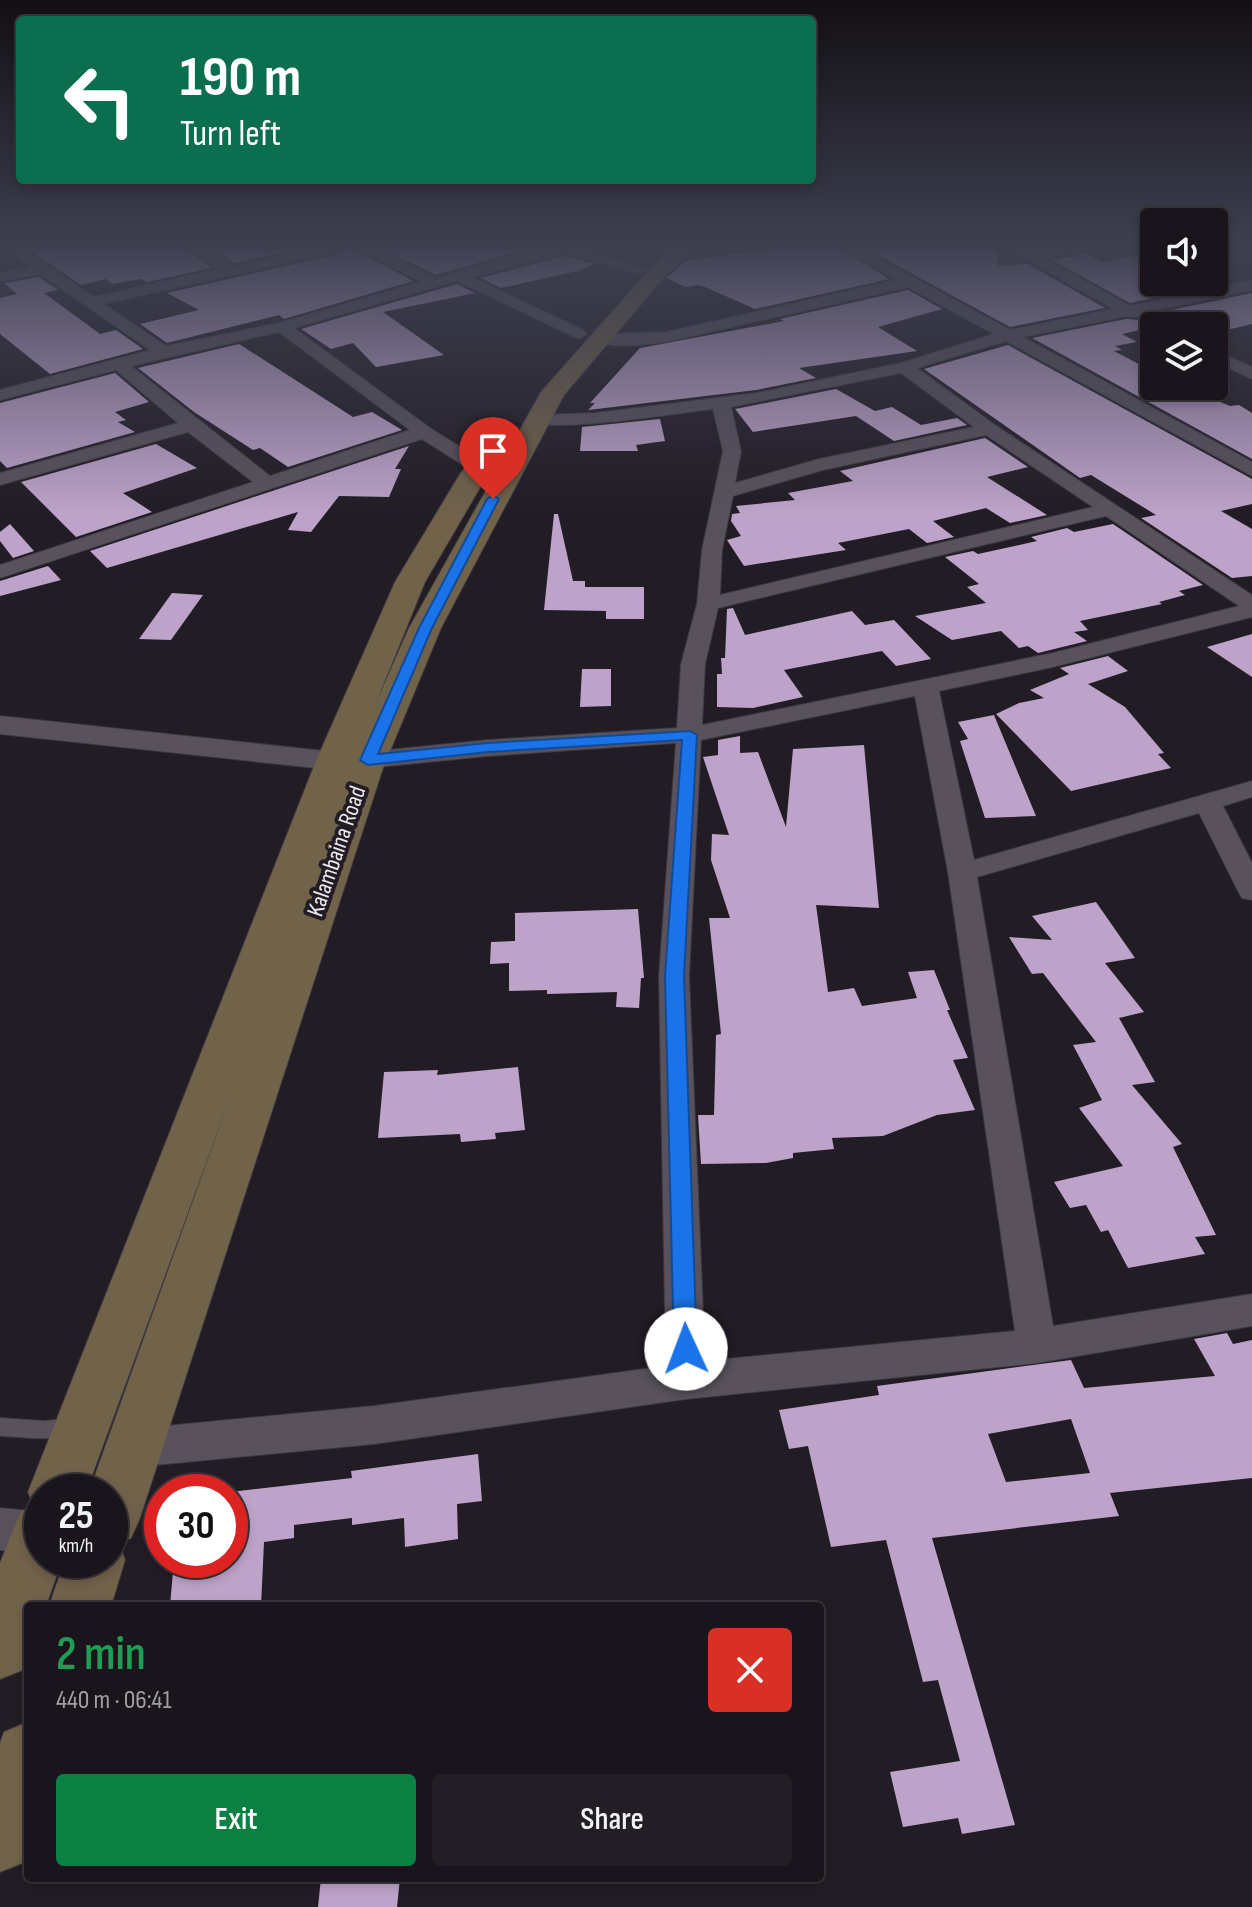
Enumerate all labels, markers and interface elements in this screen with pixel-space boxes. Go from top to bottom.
text: 190 m [180,45,301,112]
icon: left [48,48,152,152]
text: Turn left [180,113,281,156]
map controls [1140,208,1228,400]
button: sound [1140,208,1228,296]
button: layers [1140,312,1228,400]
pin [459,417,527,499]
icon: arrive [471,429,515,473]
street label: Kalambaina Road [301,782,372,920]
position arrow [644,1307,728,1391]
speed limit sign: 30 [144,1474,248,1578]
text: 25 [58,1492,94,1540]
text: km/h [59,1534,93,1558]
text: 2 min [56,1626,146,1683]
button: close [708,1628,792,1712]
text: 440 m · 06:41 [56,1685,172,1716]
button: Exit [56,1774,416,1866]
button: Share [432,1774,792,1866]

